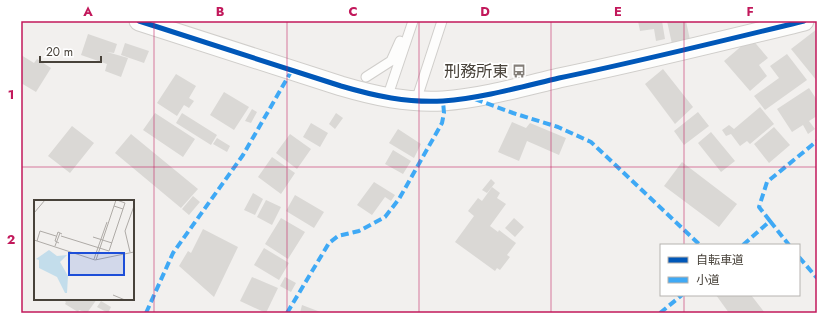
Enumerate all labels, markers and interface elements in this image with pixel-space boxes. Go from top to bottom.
text: A [82,2,93,21]
text: B [216,2,225,21]
text: C [348,2,358,21]
text: D [480,2,490,21]
text: E [614,2,622,21]
text: F [746,2,754,21]
scale bar [40,38,101,64]
text: 20 m [46,43,73,61]
place label: 刑務所東 [444,60,508,83]
bus stop icon: 刑務所東 [511,63,527,79]
text: 1 [8,85,14,104]
inset map [34,200,134,300]
text: 2 [7,230,15,249]
legend [660,244,800,296]
text: 自転車道 [696,251,744,269]
text: 小道 [696,271,720,289]

